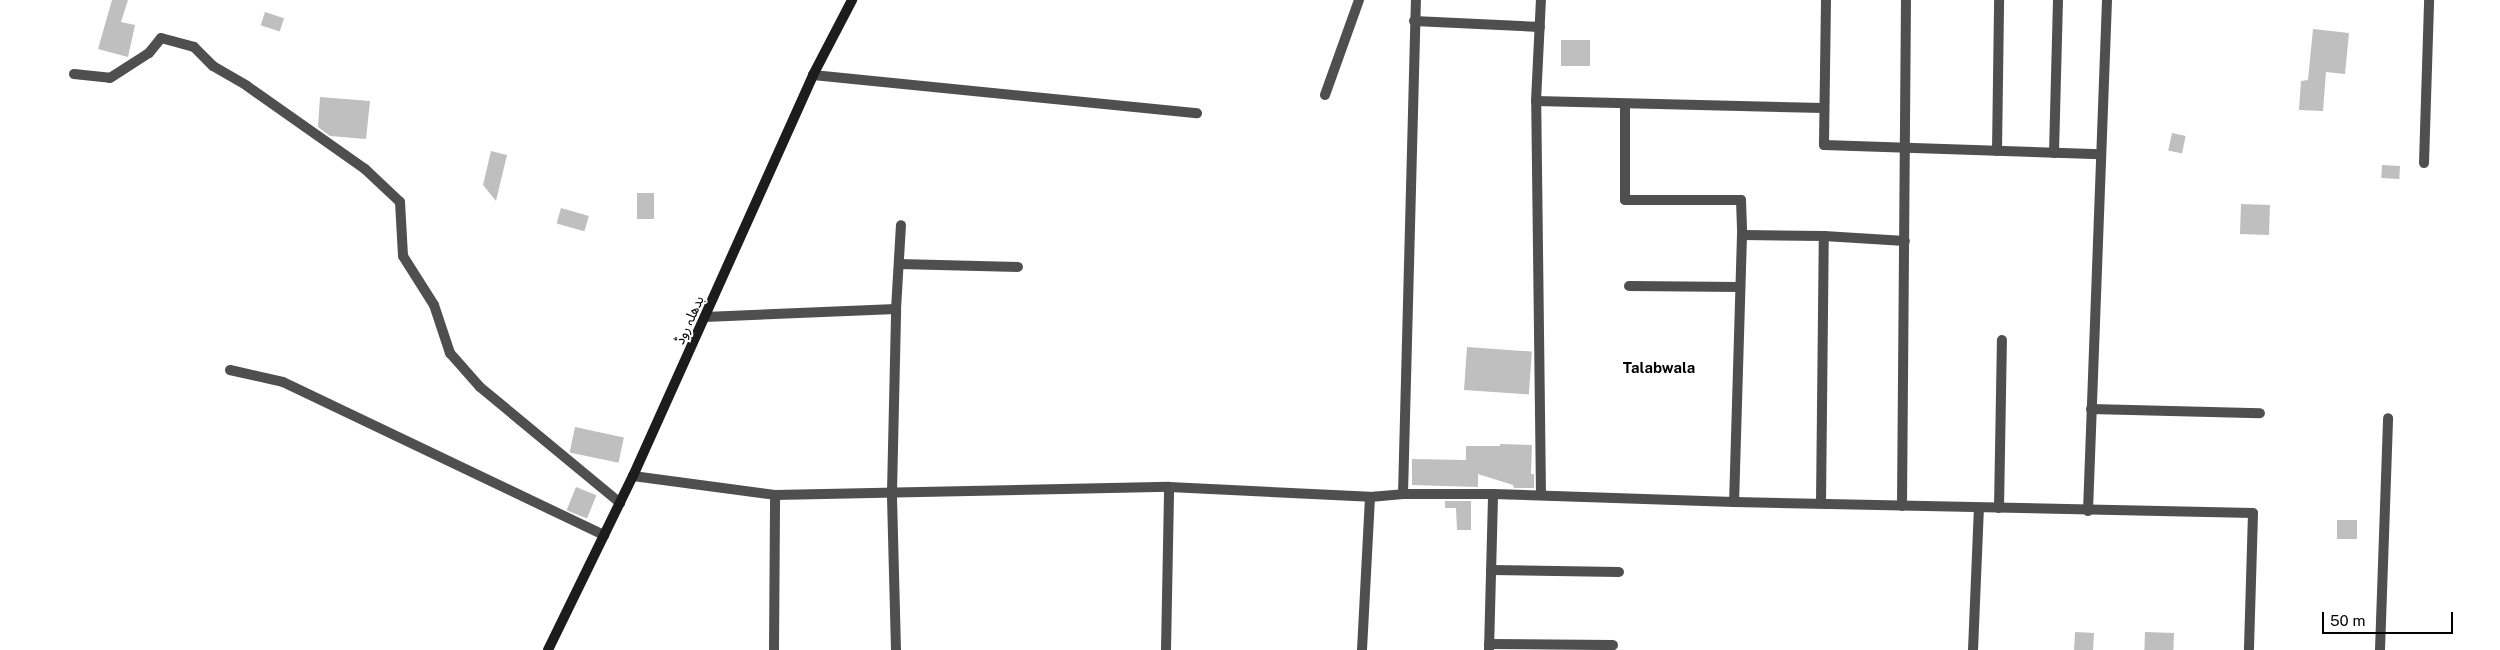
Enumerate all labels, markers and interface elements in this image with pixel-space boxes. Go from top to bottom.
street label: بدھلہ روڈ [671,293,707,347]
district label: Talabwala [1623,359,1695,377]
scale bar [2325,602,2456,634]
text: 50 m [2330,612,2365,629]

